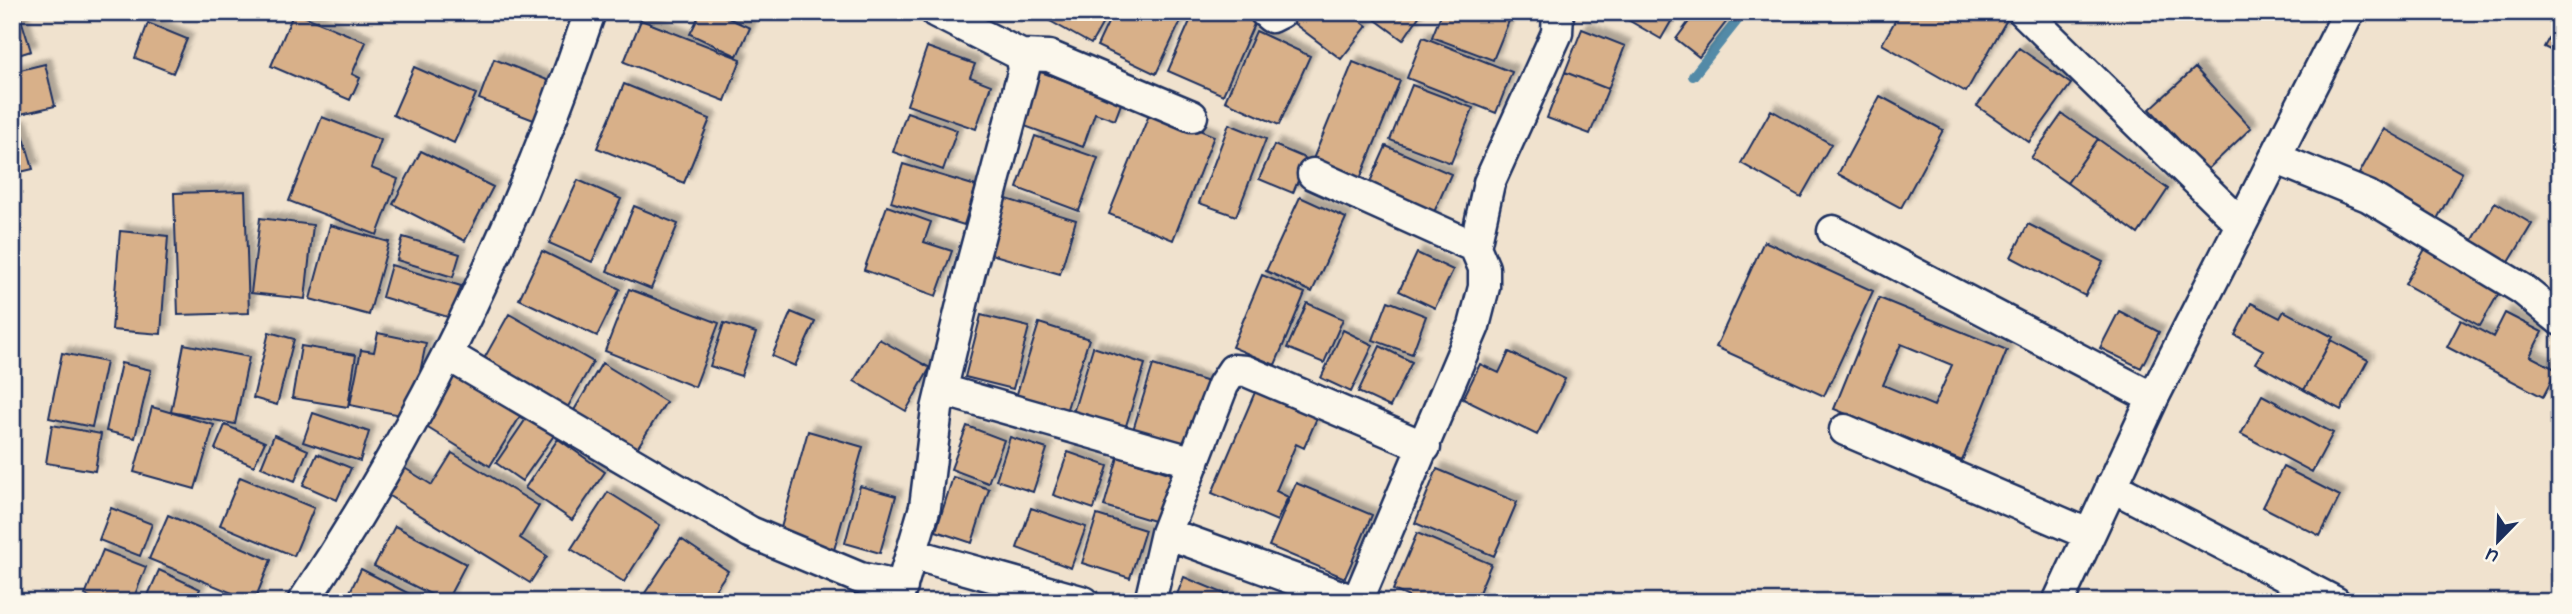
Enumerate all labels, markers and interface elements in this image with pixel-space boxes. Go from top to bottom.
north arrow [2464,505,2534,576]
text: U [2481,541,2502,570]

